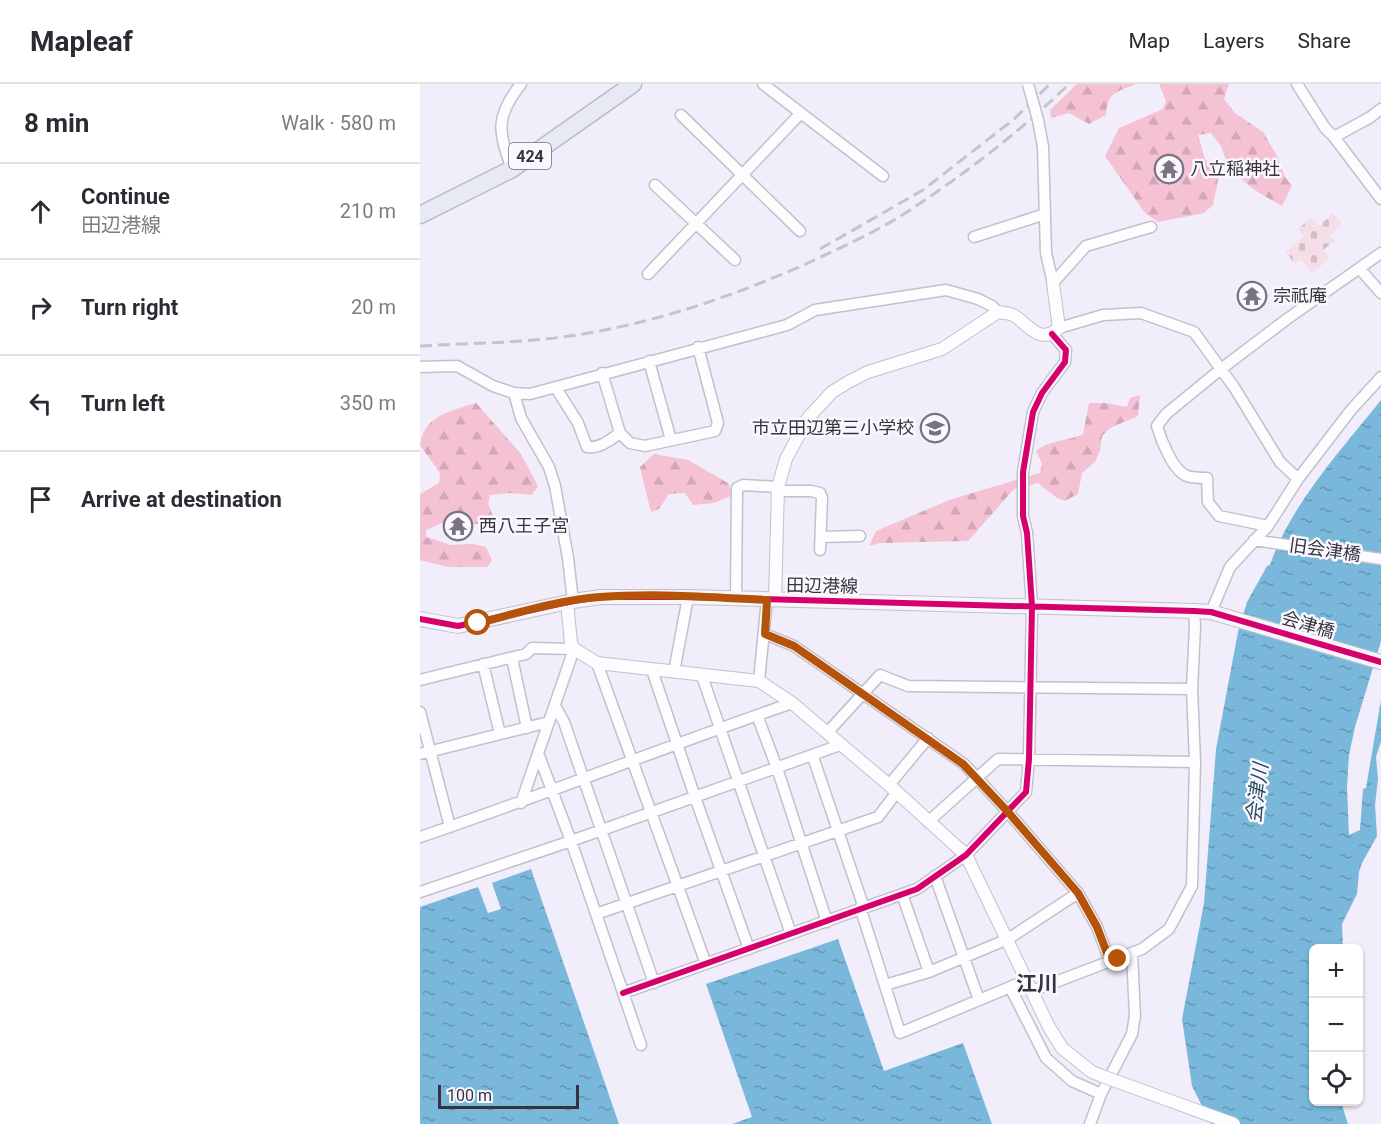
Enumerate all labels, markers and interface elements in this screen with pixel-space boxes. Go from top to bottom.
text: Mapleaf [30,25,133,58]
text: Map [1128,29,1170,53]
text: Layers [1203,29,1264,53]
text: Share [1297,29,1351,53]
text: 8 min [24,108,89,138]
text: Walk · 580 m [281,111,396,135]
road number: 424 [509,143,551,169]
temple icon: 八立稲神社 [1153,153,1185,185]
place label: 八立稲神社 [1190,158,1280,179]
text: Continue [81,184,170,209]
icon: ahead [24,195,57,228]
text: 210 m [340,199,396,223]
text: 田辺港線 [81,213,161,237]
temple icon: 宗祇庵 [1236,280,1268,312]
place label: 宗祇庵 [1273,285,1327,306]
icon: right [24,291,57,324]
text: Turn right [81,295,178,320]
text: 20 m [351,295,396,319]
icon: left [24,387,57,420]
text: Turn left [81,391,165,416]
text: 350 m [340,391,396,415]
school or university icon: 市立田辺第三小学校 [919,412,951,444]
place label: 市立田辺第三小学校 [752,417,914,438]
icon: arrive [24,483,57,516]
text: Arrive at destination [81,487,282,512]
temple icon: 西八王子宮 [442,510,474,542]
place label: 西八王子宮 [479,515,569,536]
street label: 旧会津橋 [1288,534,1362,565]
street label: 田辺港線 [786,574,858,597]
street label: 会津橋 [1279,607,1337,642]
route start [464,609,490,635]
water label: 会津川 [1241,760,1273,824]
map controls [1309,944,1363,1106]
button: + [1309,944,1363,998]
route end [1104,945,1130,971]
district label: 江川 [1016,972,1058,996]
button: − [1309,998,1363,1052]
button: locate [1309,1052,1363,1106]
scale bar [438,1082,579,1110]
text: 100 m [447,1086,492,1105]

